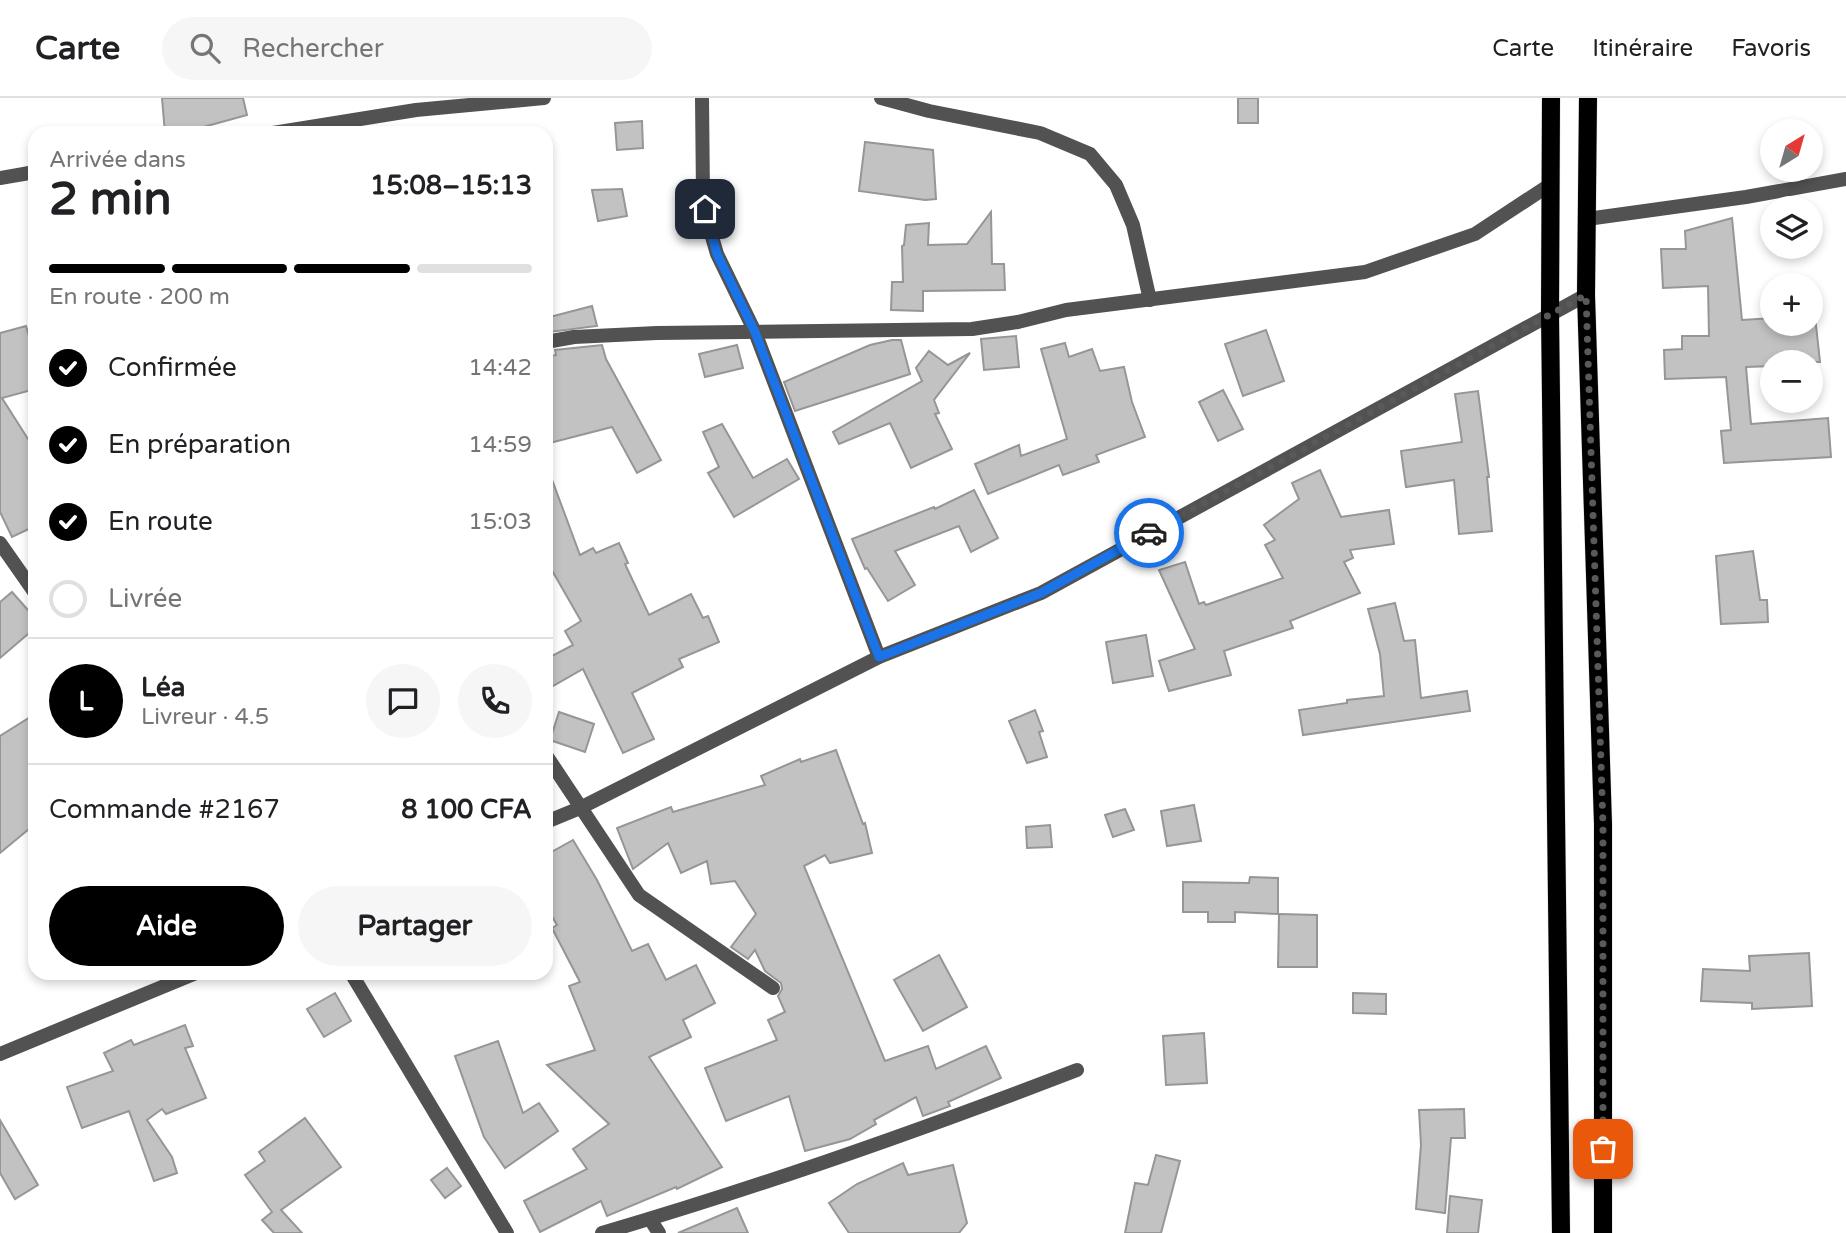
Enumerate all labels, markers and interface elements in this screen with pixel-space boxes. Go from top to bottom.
search box [162,17,652,80]
text: Carte [35,29,120,68]
icon: search [186,29,224,67]
text: Rechercher [242,33,384,64]
text: Carte [1492,34,1554,63]
text: Itinéraire [1592,34,1693,63]
text: Favoris [1731,34,1811,63]
north arrow [1760,119,1824,182]
map controls [1760,119,1823,413]
text: Arrivée dans [49,146,186,174]
text: 15:08–15:13 [370,170,532,201]
text: 2 min [49,172,172,227]
pin [675,179,735,239]
icon: home [686,190,724,228]
button: layers [1760,196,1823,259]
button: + [1760,273,1823,336]
text: En route · 200 m [49,283,230,311]
icon: check [49,349,87,387]
button: − [1760,350,1823,413]
text: Confirmée [108,352,237,383]
text: 14:42 [468,354,532,382]
icon: check [49,426,87,464]
text: En préparation [108,429,291,460]
text: 14:59 [468,431,532,459]
courier [1114,498,1184,568]
icon: check [49,503,87,541]
text: En route [108,506,213,537]
text: 15:03 [468,508,532,536]
icon: car [1130,514,1168,552]
text: Livrée [108,583,182,614]
button: chat [366,664,440,738]
button: phone [458,664,532,738]
text: Léa [141,672,185,703]
text: L [79,686,93,717]
text: Livreur · 4.5 [141,703,269,731]
text: Commande #2167 [49,794,280,825]
text: 8 100 CFA [401,794,532,825]
button: Aide [49,886,284,966]
button: Partager [298,886,532,966]
pin [1573,1119,1633,1179]
icon: bag [1584,1130,1622,1168]

